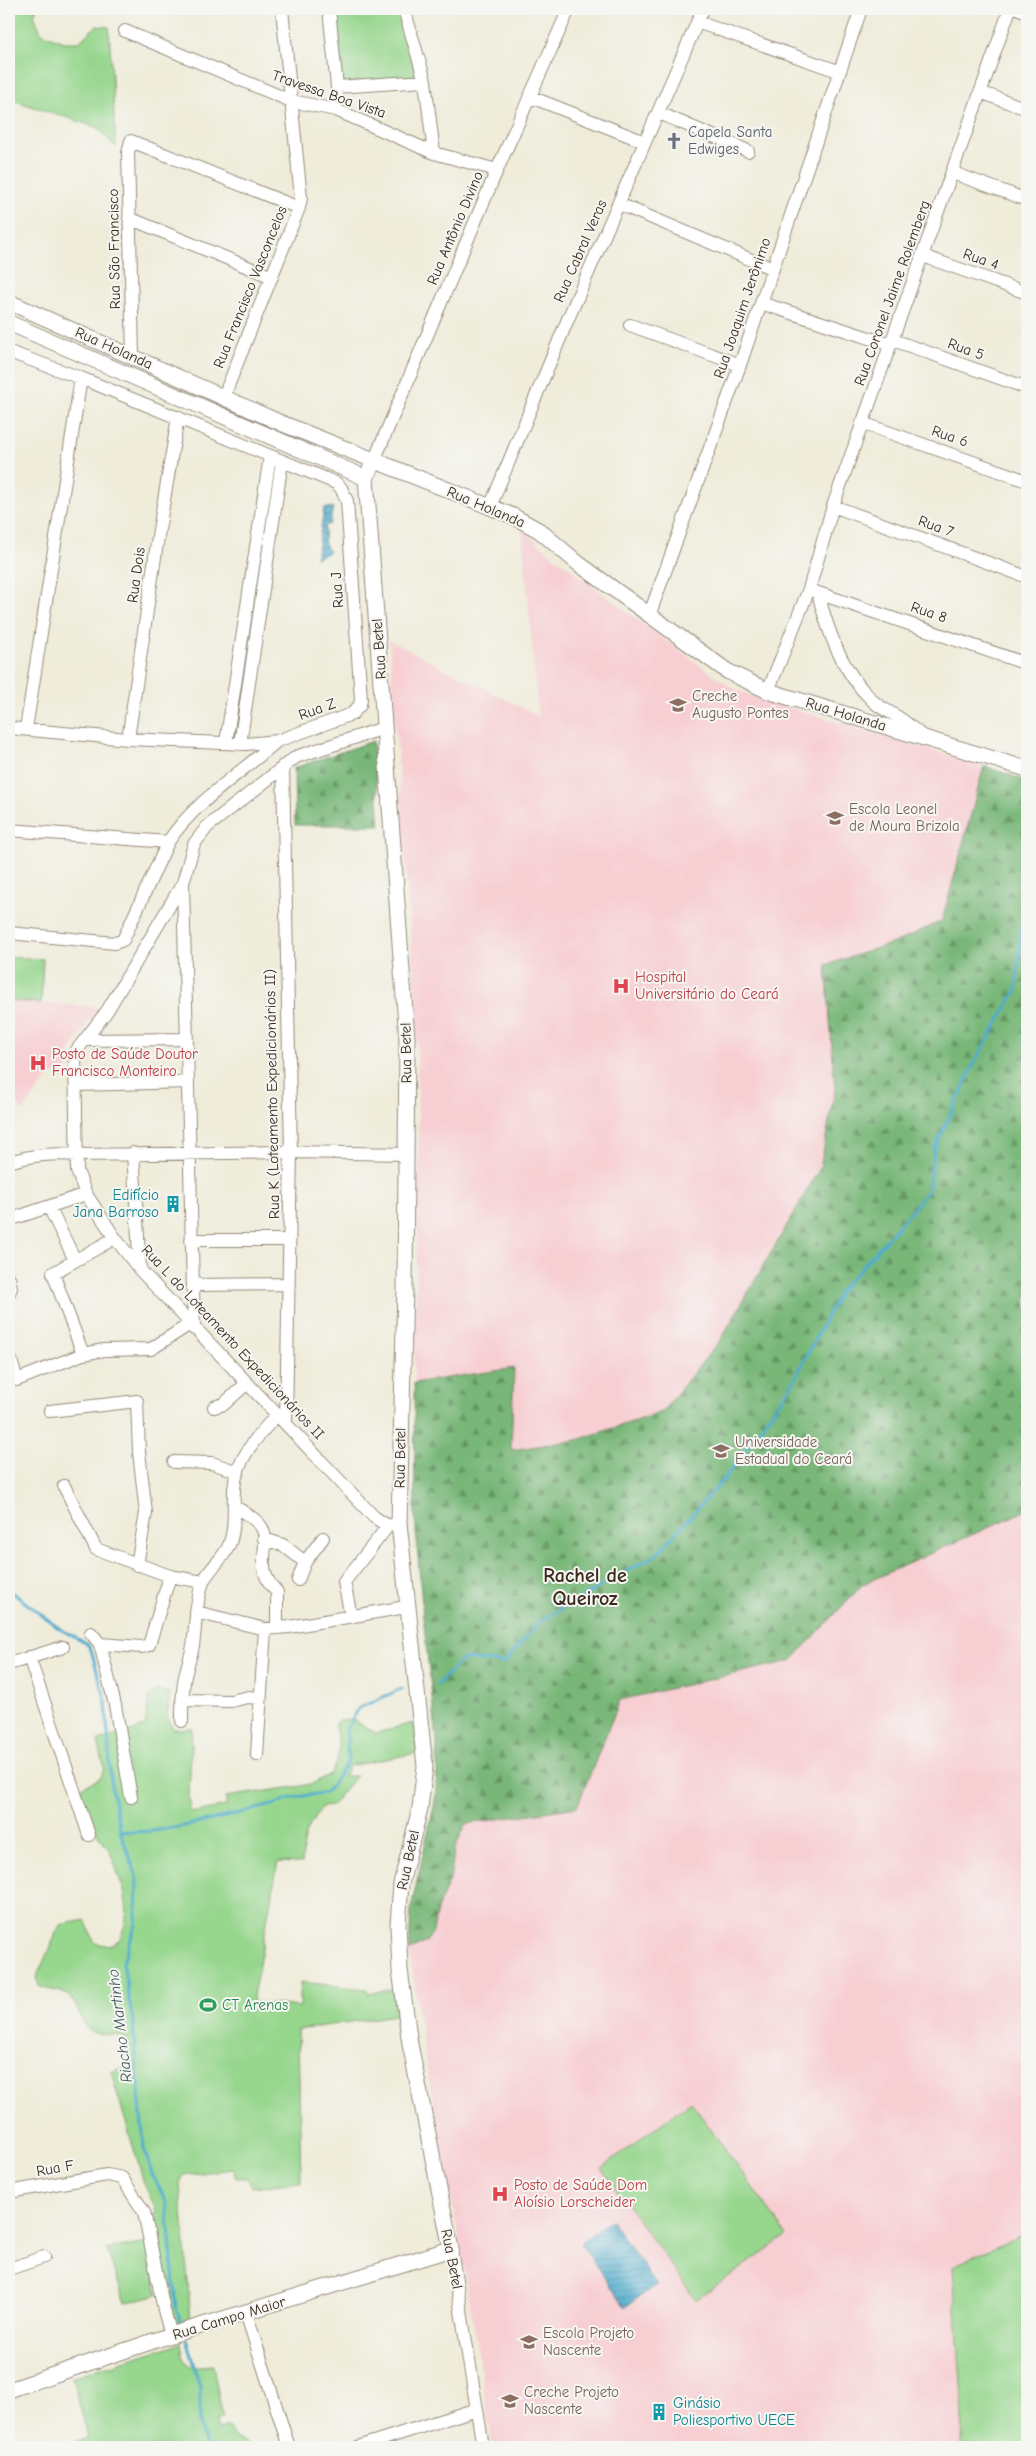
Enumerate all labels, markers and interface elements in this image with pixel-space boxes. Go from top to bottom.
street label: Travessa Boa Vista [270,66,388,122]
place label: Capela Santa Edwiges [688,123,772,158]
church icon: Capela Santa Edwiges [664,131,684,151]
street label: Rua Antônio Divino [423,168,487,287]
street label: Rua São Francisco [104,188,124,309]
street label: Rua Cabral Veras [549,197,611,305]
street label: Rua Coronel Jaime Rolemberg [850,198,934,388]
street label: Rua Francisco Vasconcelos [209,203,291,371]
street label: Rua Joaquim Jerônimo [709,235,775,381]
street label: Rua 4 [961,244,1001,274]
street label: Rua Holanda [72,323,156,373]
street label: Rua 5 [945,334,987,364]
street label: Rua 6 [929,421,971,451]
street label: Rua Holanda [444,482,528,532]
street label: Rua 7 [916,511,956,541]
street label: Rua Dois [123,546,149,604]
street label: Rua J [327,571,347,609]
street label: Rua 8 [909,597,949,627]
street label: Rua Betel [368,618,390,680]
place label: Creche Augusto Pontes [692,687,789,722]
street label: Rua Holanda [804,693,888,735]
street label: Rua Z [296,694,338,724]
school or university icon: Creche Augusto Pontes [668,695,688,715]
place label: Escola Leonel de Moura Brizola [849,800,960,835]
school or university icon: Escola Leonel de Moura Brizola [825,808,845,828]
place label: Hospital Universitário do Ceará [635,968,779,1003]
street label: Rua K (Loteamento Expedicionários II) [261,969,283,1219]
hospital icon: Hospital Universitário do Ceará [611,976,631,996]
street label: Rua Betel [396,1022,416,1084]
place label: Posto de Saúde Doutor Francisco Monteiro [52,1045,198,1080]
hospital icon: Posto de Saúde Doutor Francisco Monteiro [28,1053,48,1073]
place label: Edifício Jana Barroso [73,1186,159,1221]
building icon: Edifício Jana Barroso [163,1194,183,1214]
street label: Rua L do Loteamento Expedicionários II [138,1241,328,1443]
street label: Rua Betel [390,1427,410,1489]
place label: Universidade Estadual do Ceará [735,1433,852,1468]
school or university icon: Universidade Estadual do Ceará [711,1441,731,1461]
district label: Rachel de Queiroz [543,1564,627,1610]
street label: Rua Betel [393,1828,423,1892]
water label: Riacho Martinho [104,1968,136,2084]
sports icon: CT Arenas [198,1995,218,2015]
place label: CT Arenas [222,1996,288,2014]
street label: Rua F [35,2156,76,2180]
place label: Posto de Saúde Dom Aloísio Lorscheider [514,2176,647,2211]
hospital icon: Posto de Saúde Dom Aloísio Lorscheider [490,2184,510,2204]
street label: Rua Betel [437,2227,467,2291]
street label: Rua Campo Maior [170,2292,288,2344]
place label: Escola Projeto Nascente [543,2324,634,2359]
school or university icon: Escola Projeto Nascente [519,2332,539,2352]
place label: Creche Projeto Nascente [524,2383,619,2418]
school or university icon: Creche Projeto Nascente [500,2391,520,2411]
place label: Ginásio Poliesportivo UECE [673,2394,795,2429]
building icon: Ginásio Poliesportivo UECE [649,2402,669,2422]

